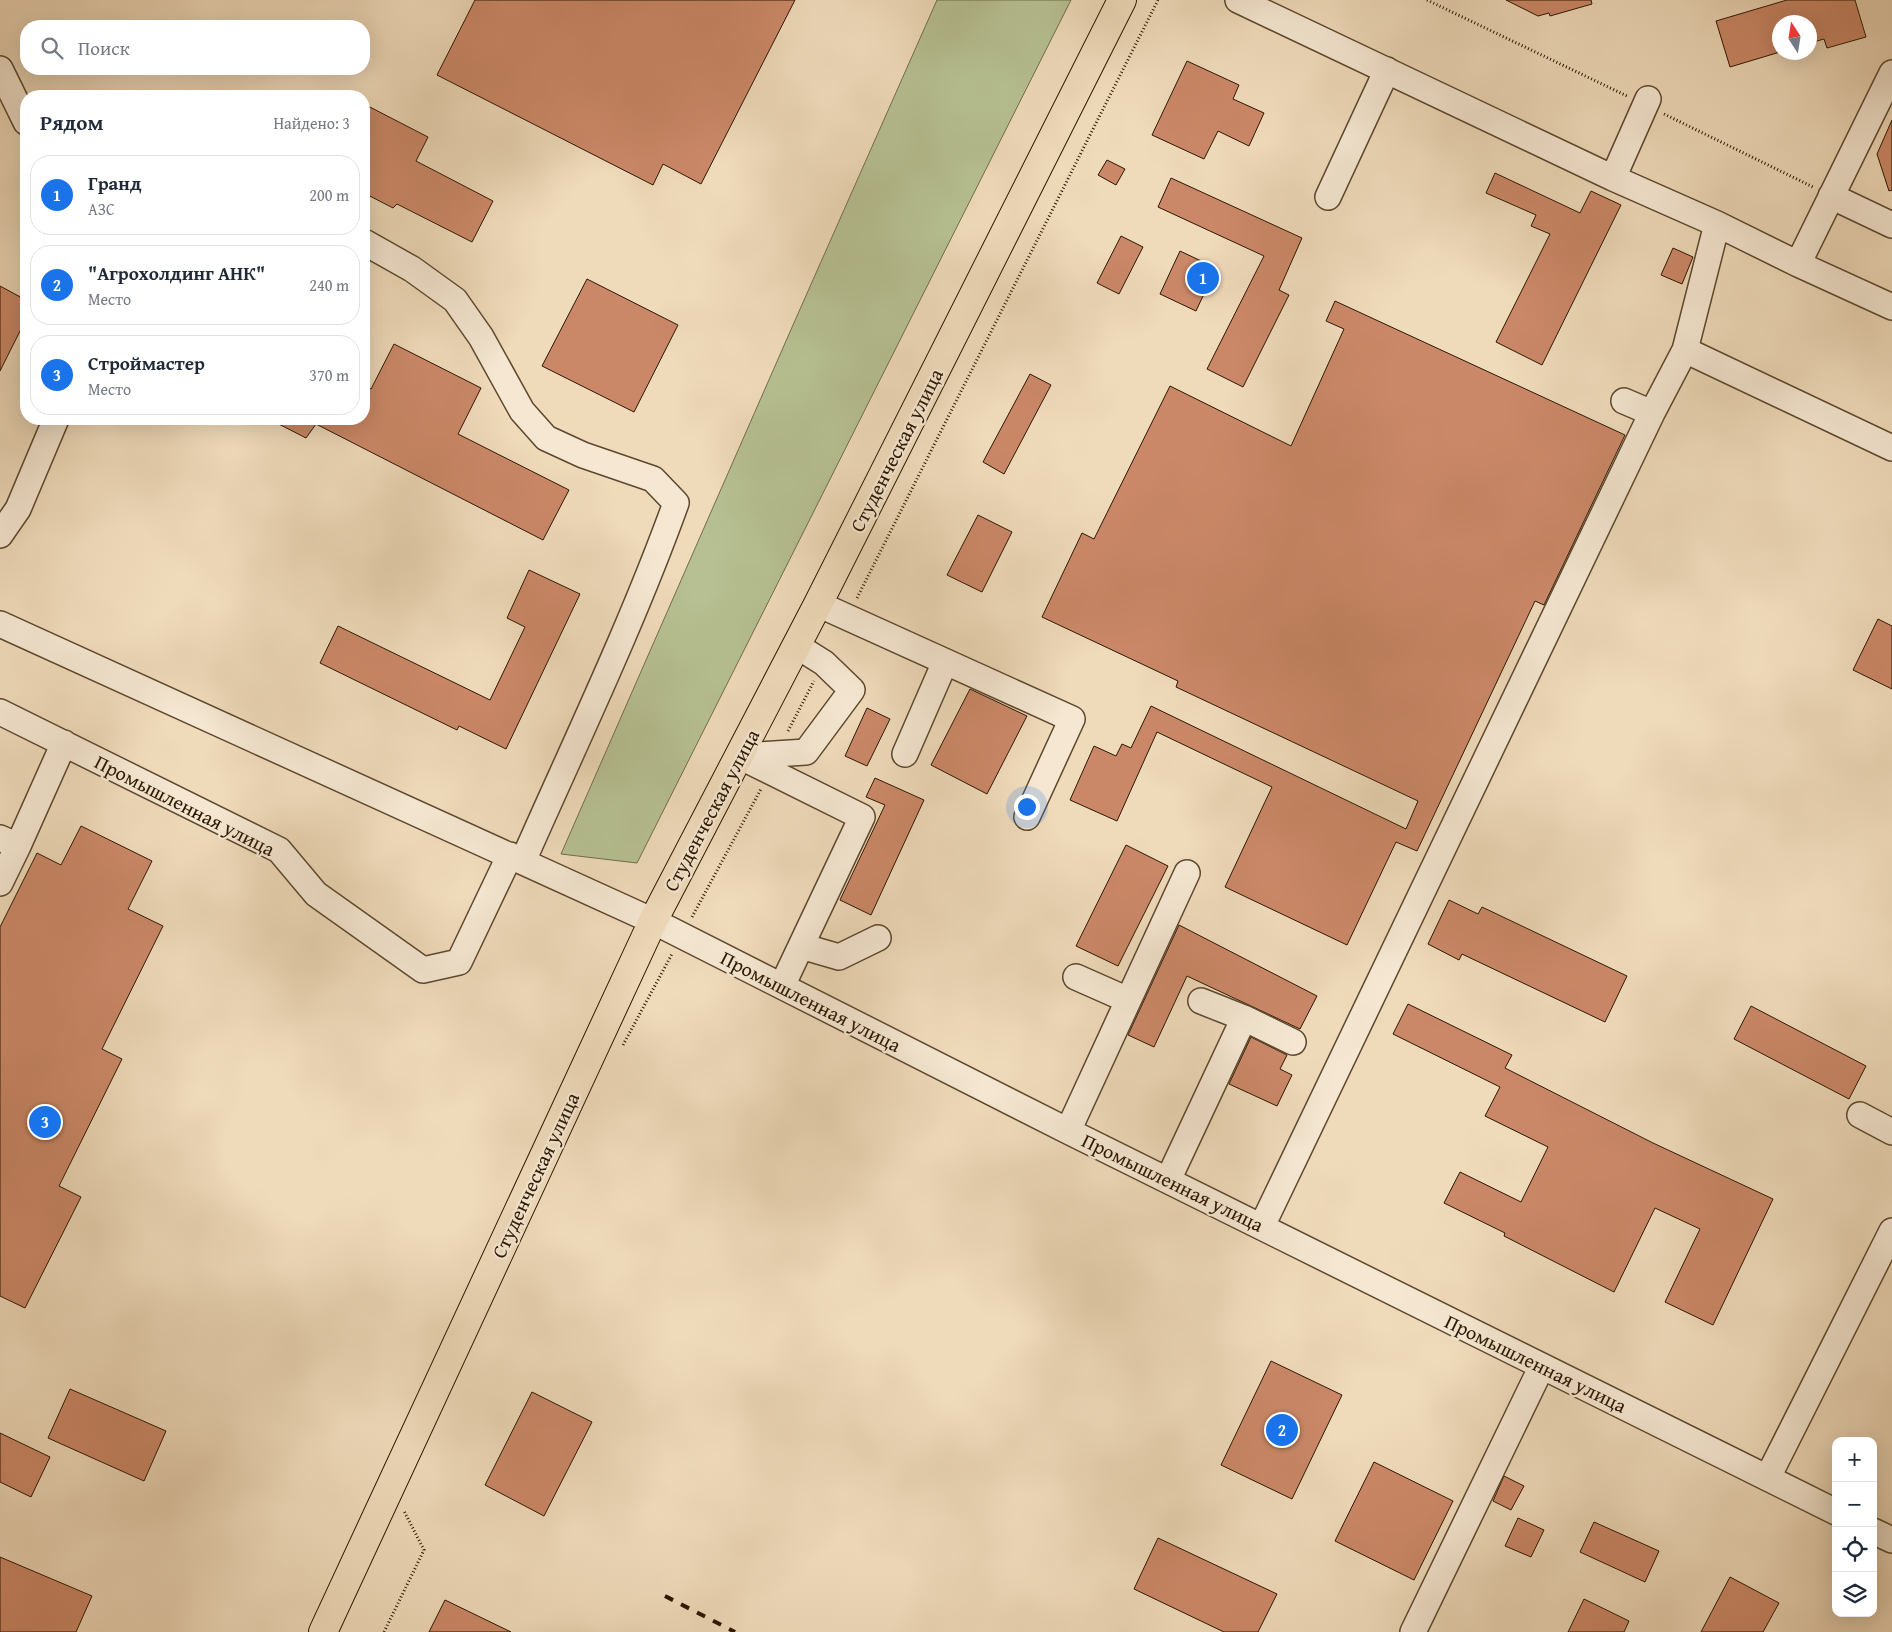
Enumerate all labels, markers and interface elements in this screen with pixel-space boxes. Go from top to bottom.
north arrow [1772,15,1817,60]
search box [20,20,370,75]
icon: search [38,34,66,62]
text: Поиск [78,34,130,62]
text: Рядом [40,107,103,138]
text: Найдено: 3 [273,111,350,135]
text: Гранд [88,169,142,197]
text: 1 [53,183,61,207]
text: 200 m [309,183,349,207]
text: АЗС [88,197,115,221]
text: "Агрохолдинг АНК" [88,259,265,287]
pin: 1 [1187,259,1219,297]
text: 2 [53,273,61,297]
text: 240 m [309,273,349,297]
text: Место [88,287,131,311]
text: Строймастер [88,349,205,377]
text: 3 [53,363,61,387]
text: 370 m [309,363,349,387]
street label: Студенческая улица [842,363,950,537]
text: Место [88,377,131,401]
street label: Студенческая улица [656,723,766,896]
street label: Промышленная улица [90,747,281,863]
your location [1014,794,1040,820]
street label: Промышленная улица [716,943,907,1059]
street label: Студенческая улица [484,1087,586,1263]
pin: 3 [29,1103,61,1141]
street label: Промышленная улица [1077,1125,1269,1239]
street label: Промышленная улица [1440,1306,1632,1420]
pin: 2 [1266,1411,1298,1449]
map controls [1832,1437,1877,1617]
button: + [1832,1437,1877,1482]
button: − [1832,1482,1877,1527]
button: locate [1832,1527,1877,1572]
button: layers [1832,1572,1877,1617]

